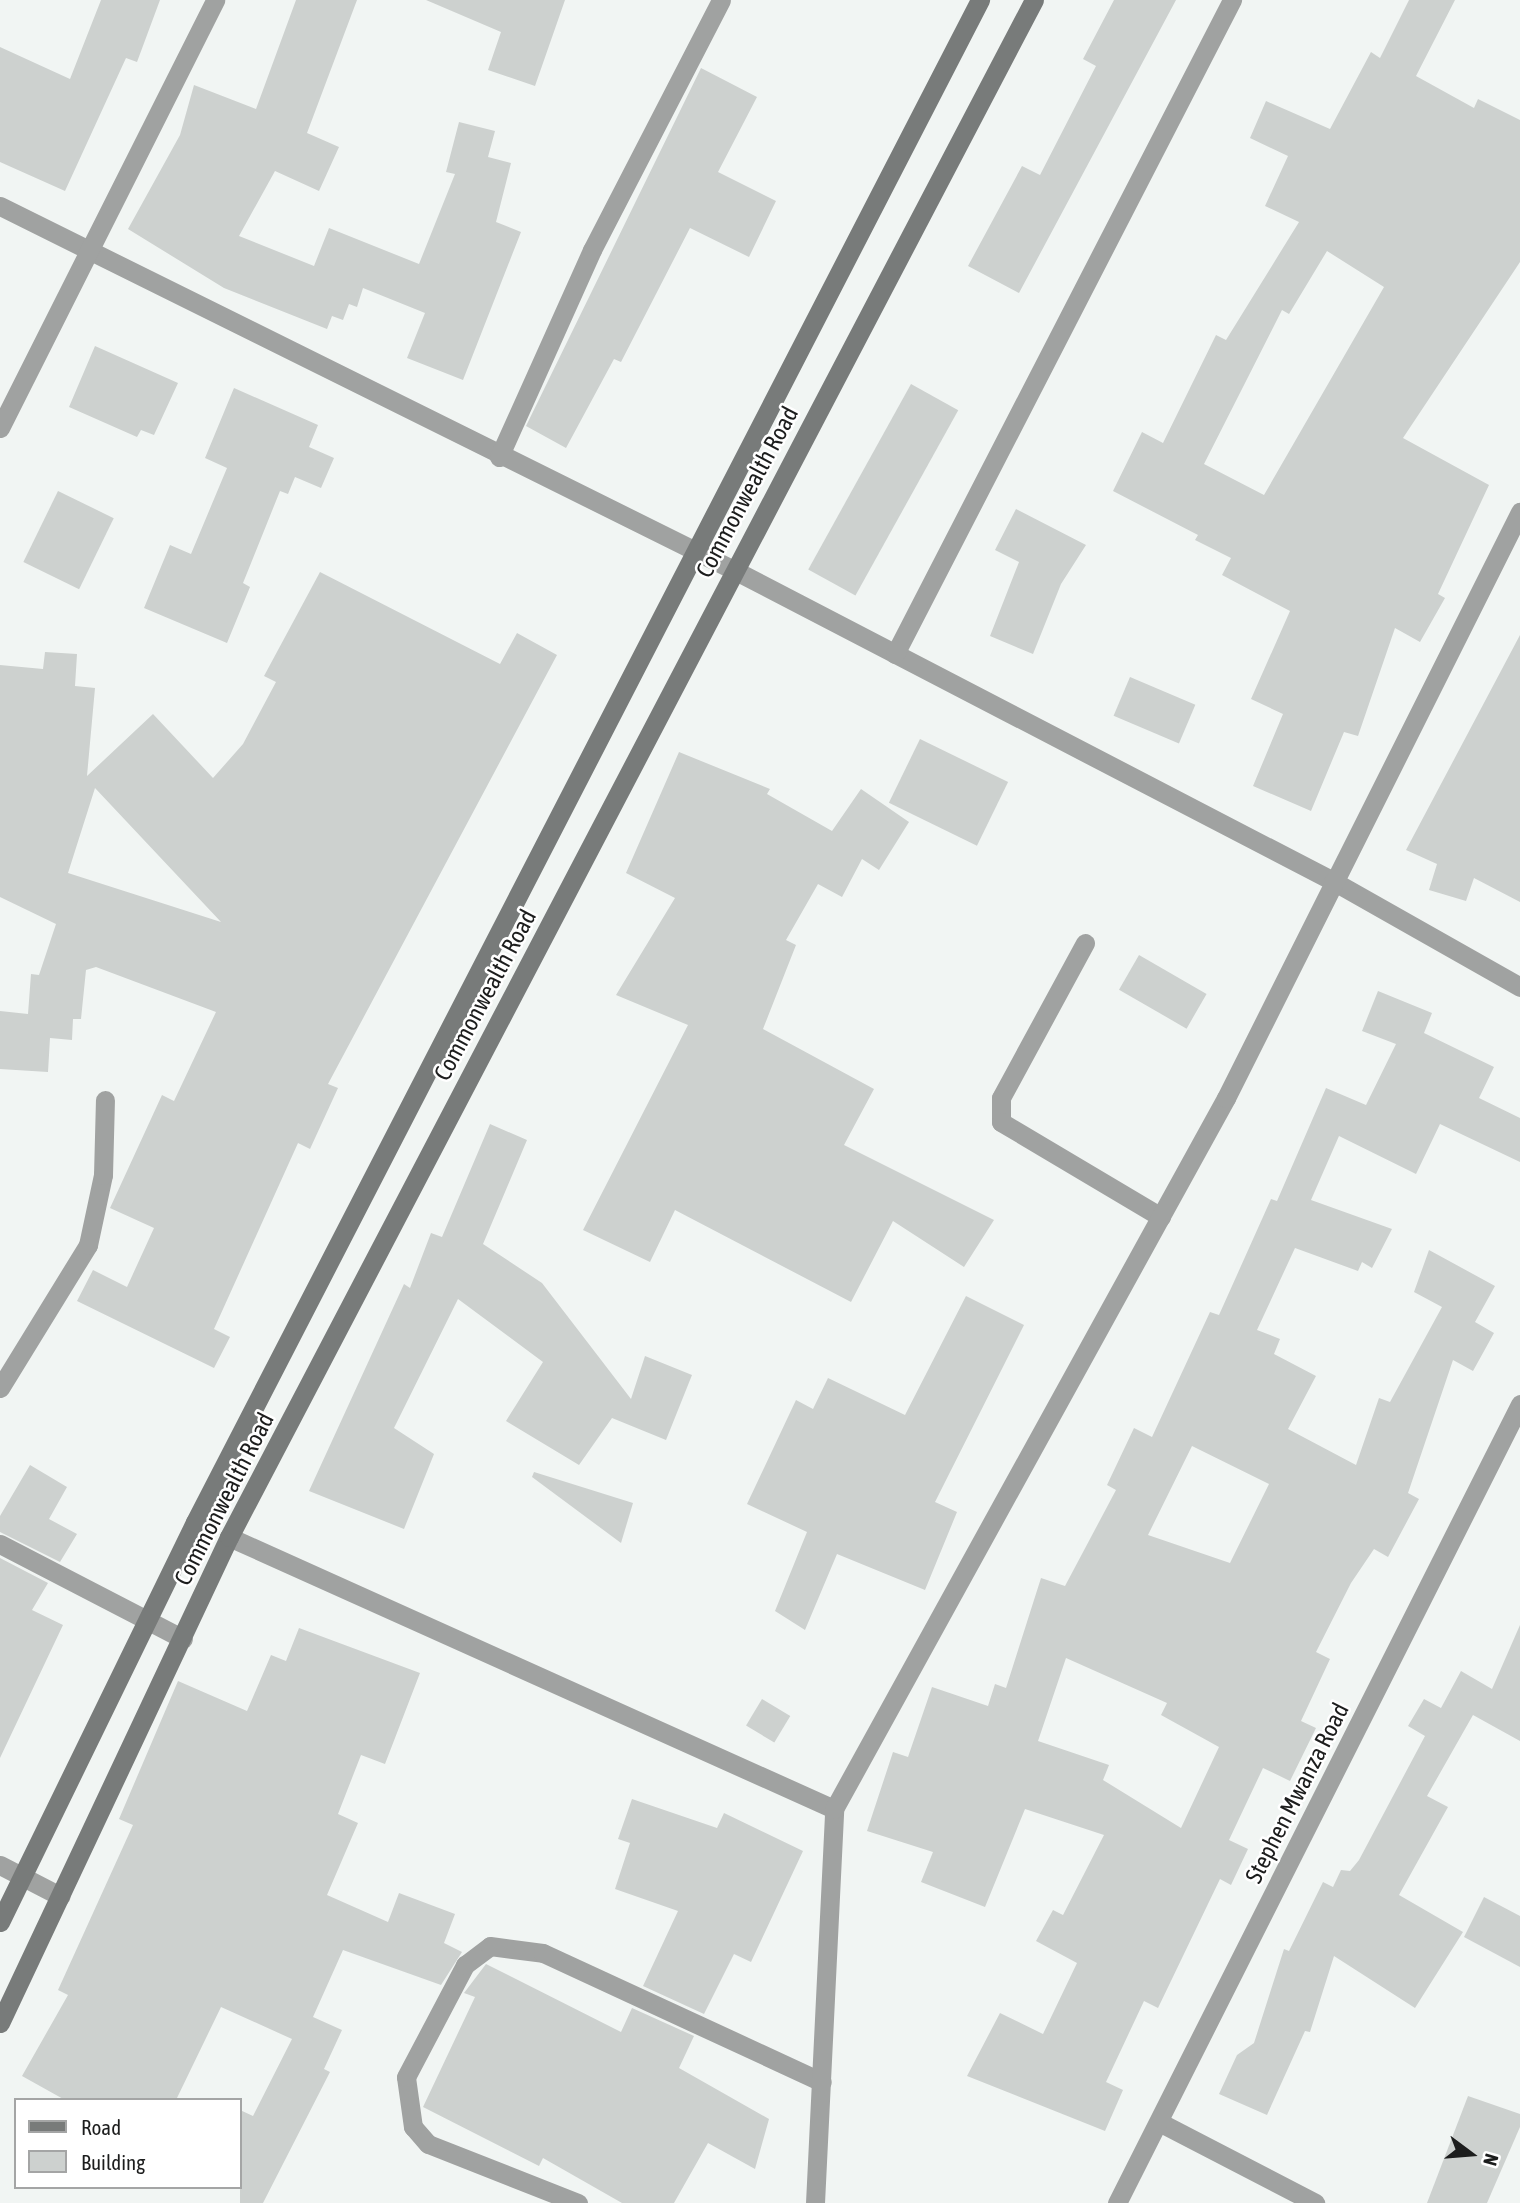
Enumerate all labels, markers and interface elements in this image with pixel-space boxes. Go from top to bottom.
street label: Commonwealth Road [690,401,804,583]
street label: Commonwealth Road [428,904,542,1086]
street label: Commonwealth Road [168,1408,280,1590]
street label: Stephen Mwanza Road [1239,1698,1355,1888]
legend [14,2098,242,2189]
text: Road [81,2115,121,2139]
north arrow [1436,2119,1506,2189]
text: Building [81,2150,145,2174]
text: N [1479,2151,1503,2168]

